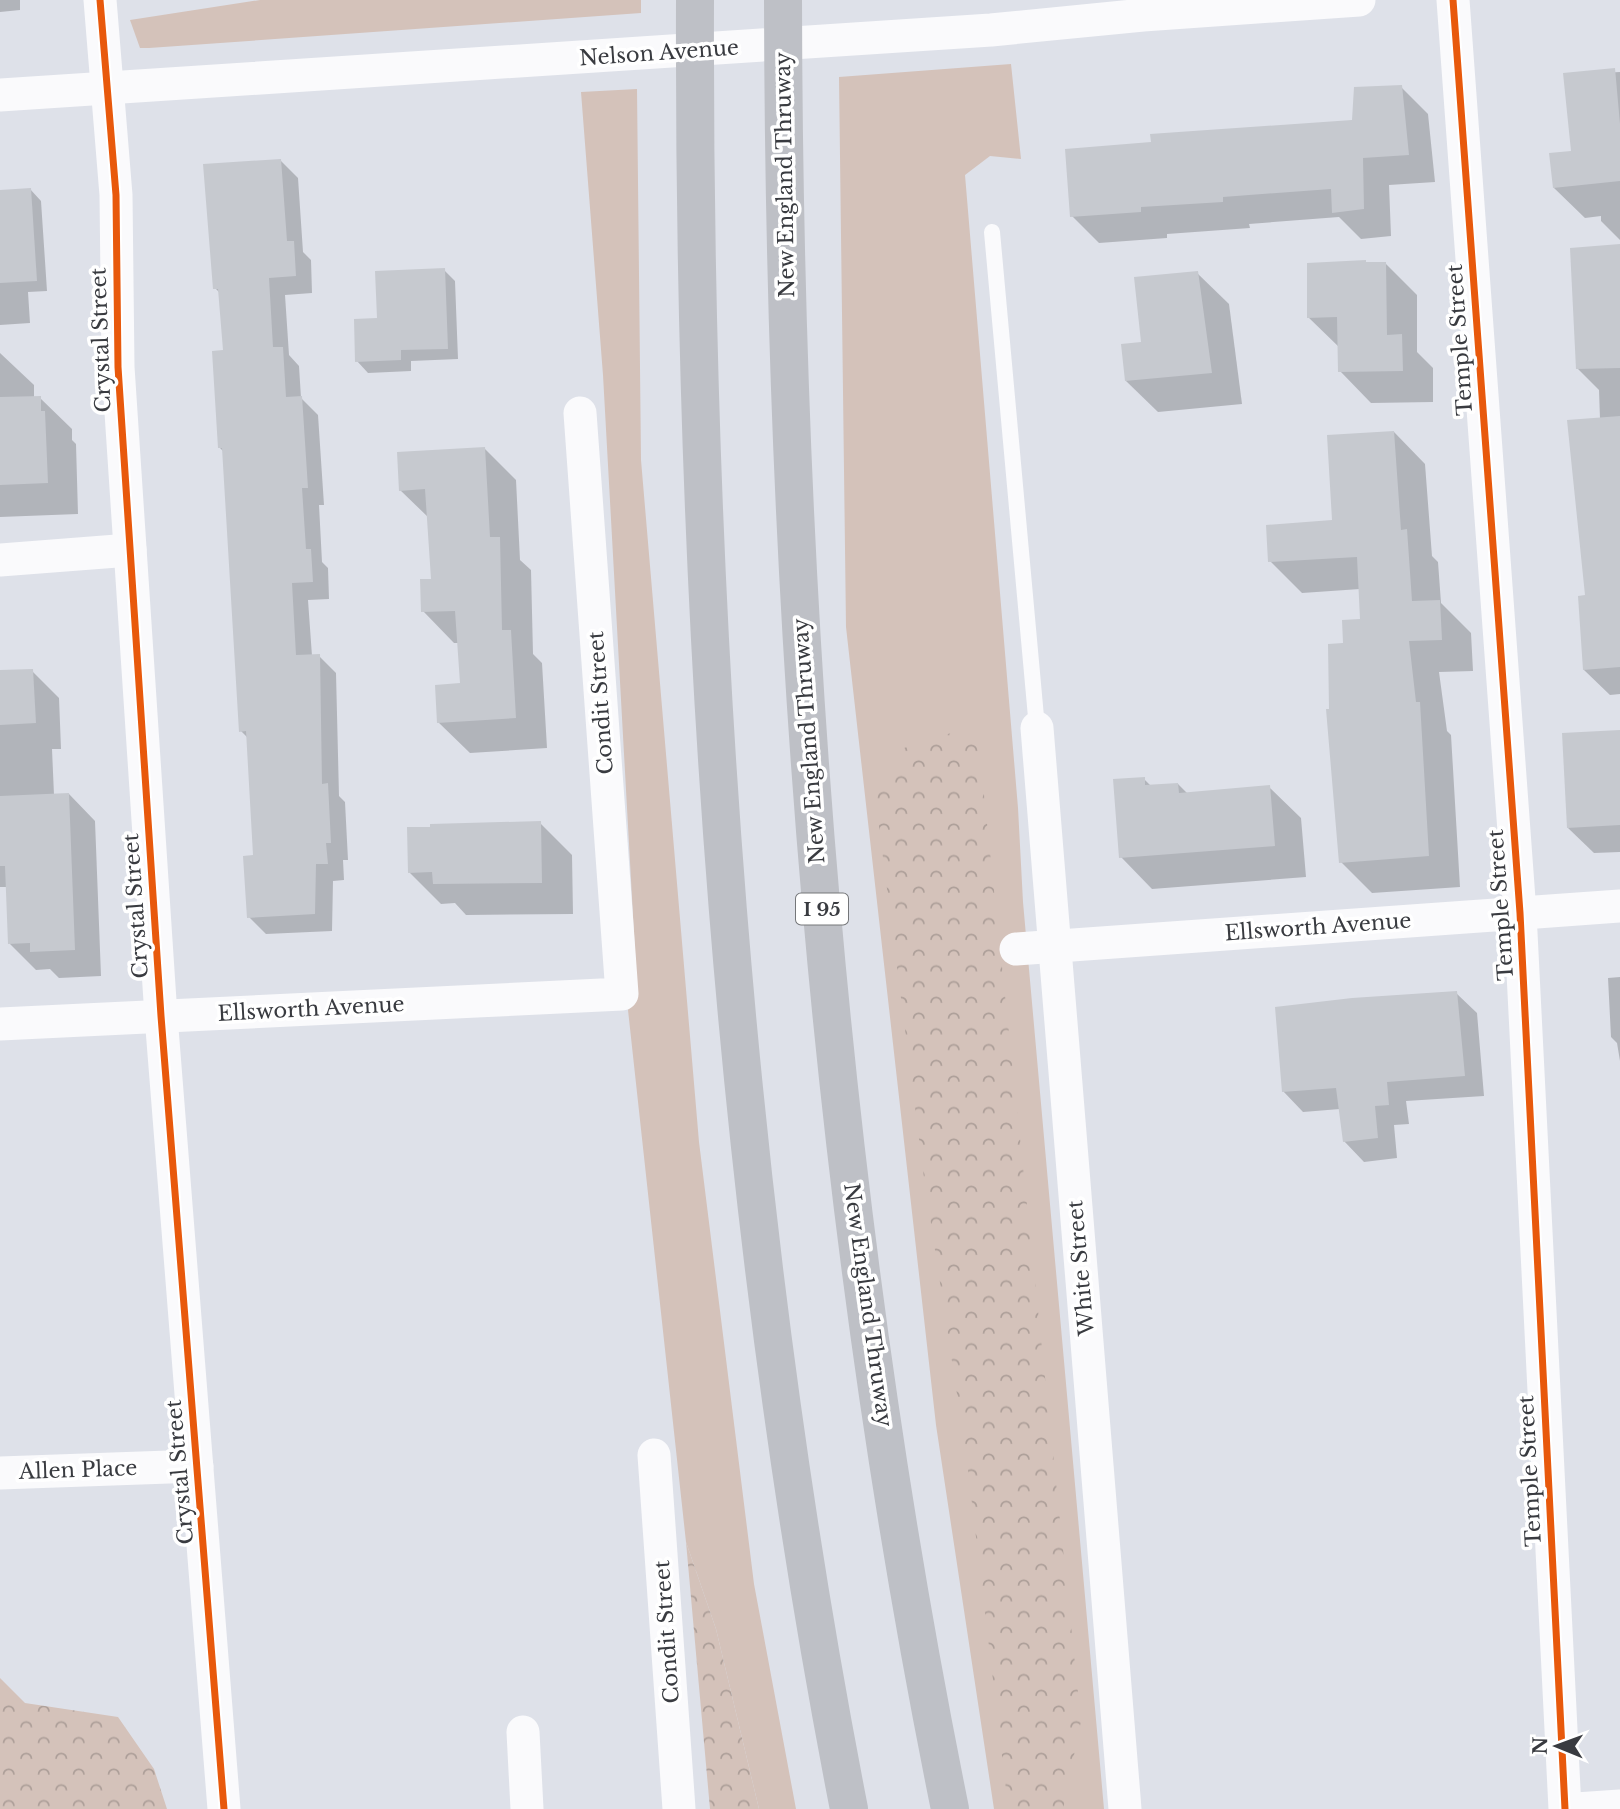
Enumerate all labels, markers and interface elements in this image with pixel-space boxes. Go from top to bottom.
street label: Nelson Avenue [578,34,740,72]
street label: New England Thruway [770,51,800,298]
street label: Temple Street [1442,263,1478,416]
street label: Crystal Street [85,267,117,413]
street label: New England Thruway [787,617,831,865]
street label: Condit Street [583,630,619,775]
street label: Temple Street [1483,828,1519,981]
street label: Crystal Street [118,833,154,979]
road number: I 95 [796,894,848,925]
street label: Ellsworth Avenue [1224,908,1412,946]
street label: Ellsworth Avenue [217,991,405,1027]
street label: New England Thruway [838,1181,898,1429]
street label: White Street [1062,1199,1100,1338]
street label: Temple Street [1513,1395,1547,1547]
street label: Crystal Street [161,1399,199,1545]
street label: Allen Place [17,1455,138,1485]
street label: Condit Street [649,1559,685,1704]
north arrow [1522,1711,1592,1781]
text: N [1529,1736,1552,1755]

